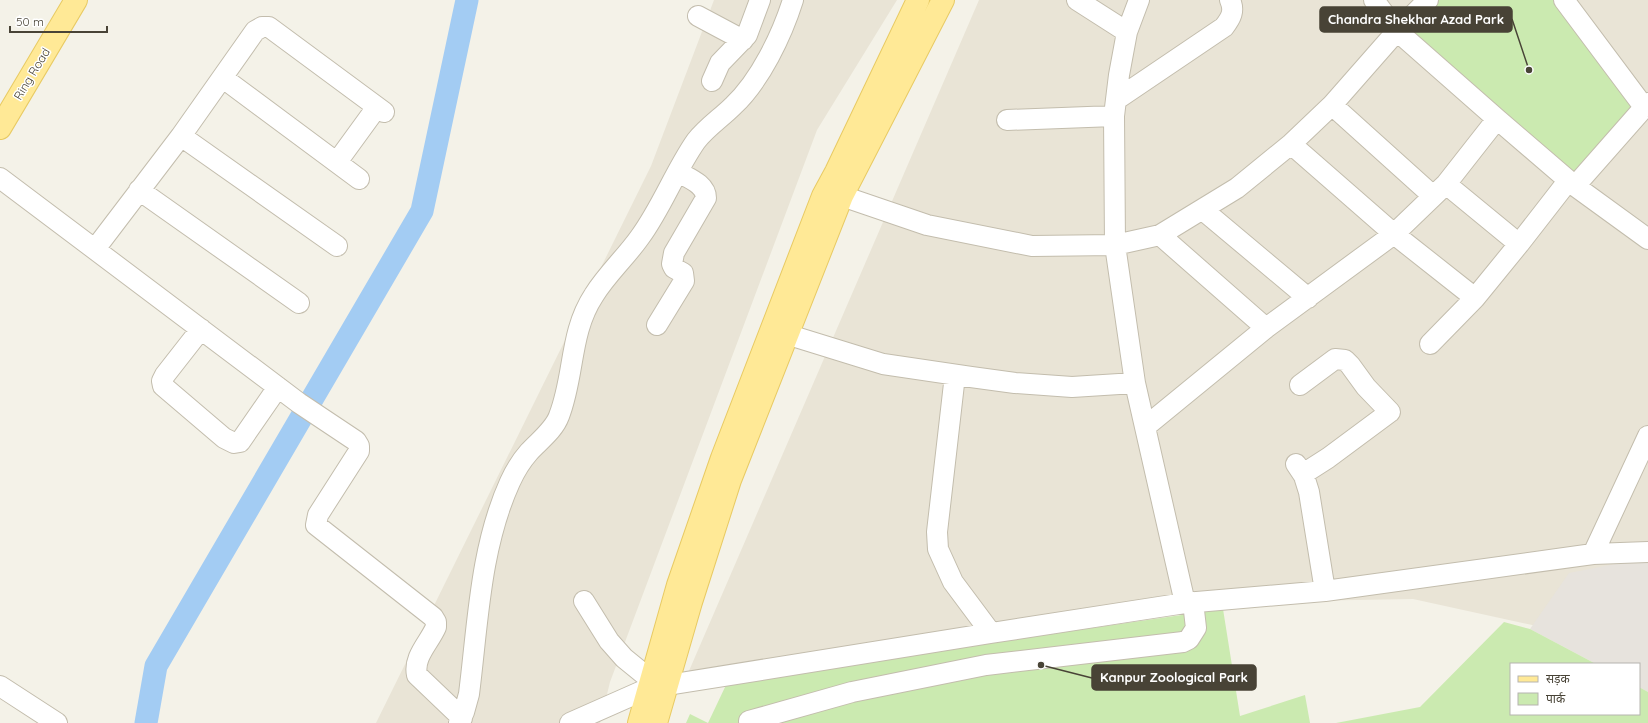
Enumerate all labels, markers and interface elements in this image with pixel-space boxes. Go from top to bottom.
callout: Chandra Shekhar Azad Park [1320,7,1512,32]
scale bar [10,8,107,34]
text: Chandra Shekhar Azad Park [1328,11,1504,27]
text: 50 m [16,14,44,29]
street label: Ring Road [10,45,53,103]
legend [1510,663,1640,715]
callout: Kanpur Zoological Park [1092,665,1256,690]
text: Kanpur Zoological Park [1100,669,1248,685]
text: सड़क [1546,671,1571,686]
text: पार्क [1546,691,1566,706]

